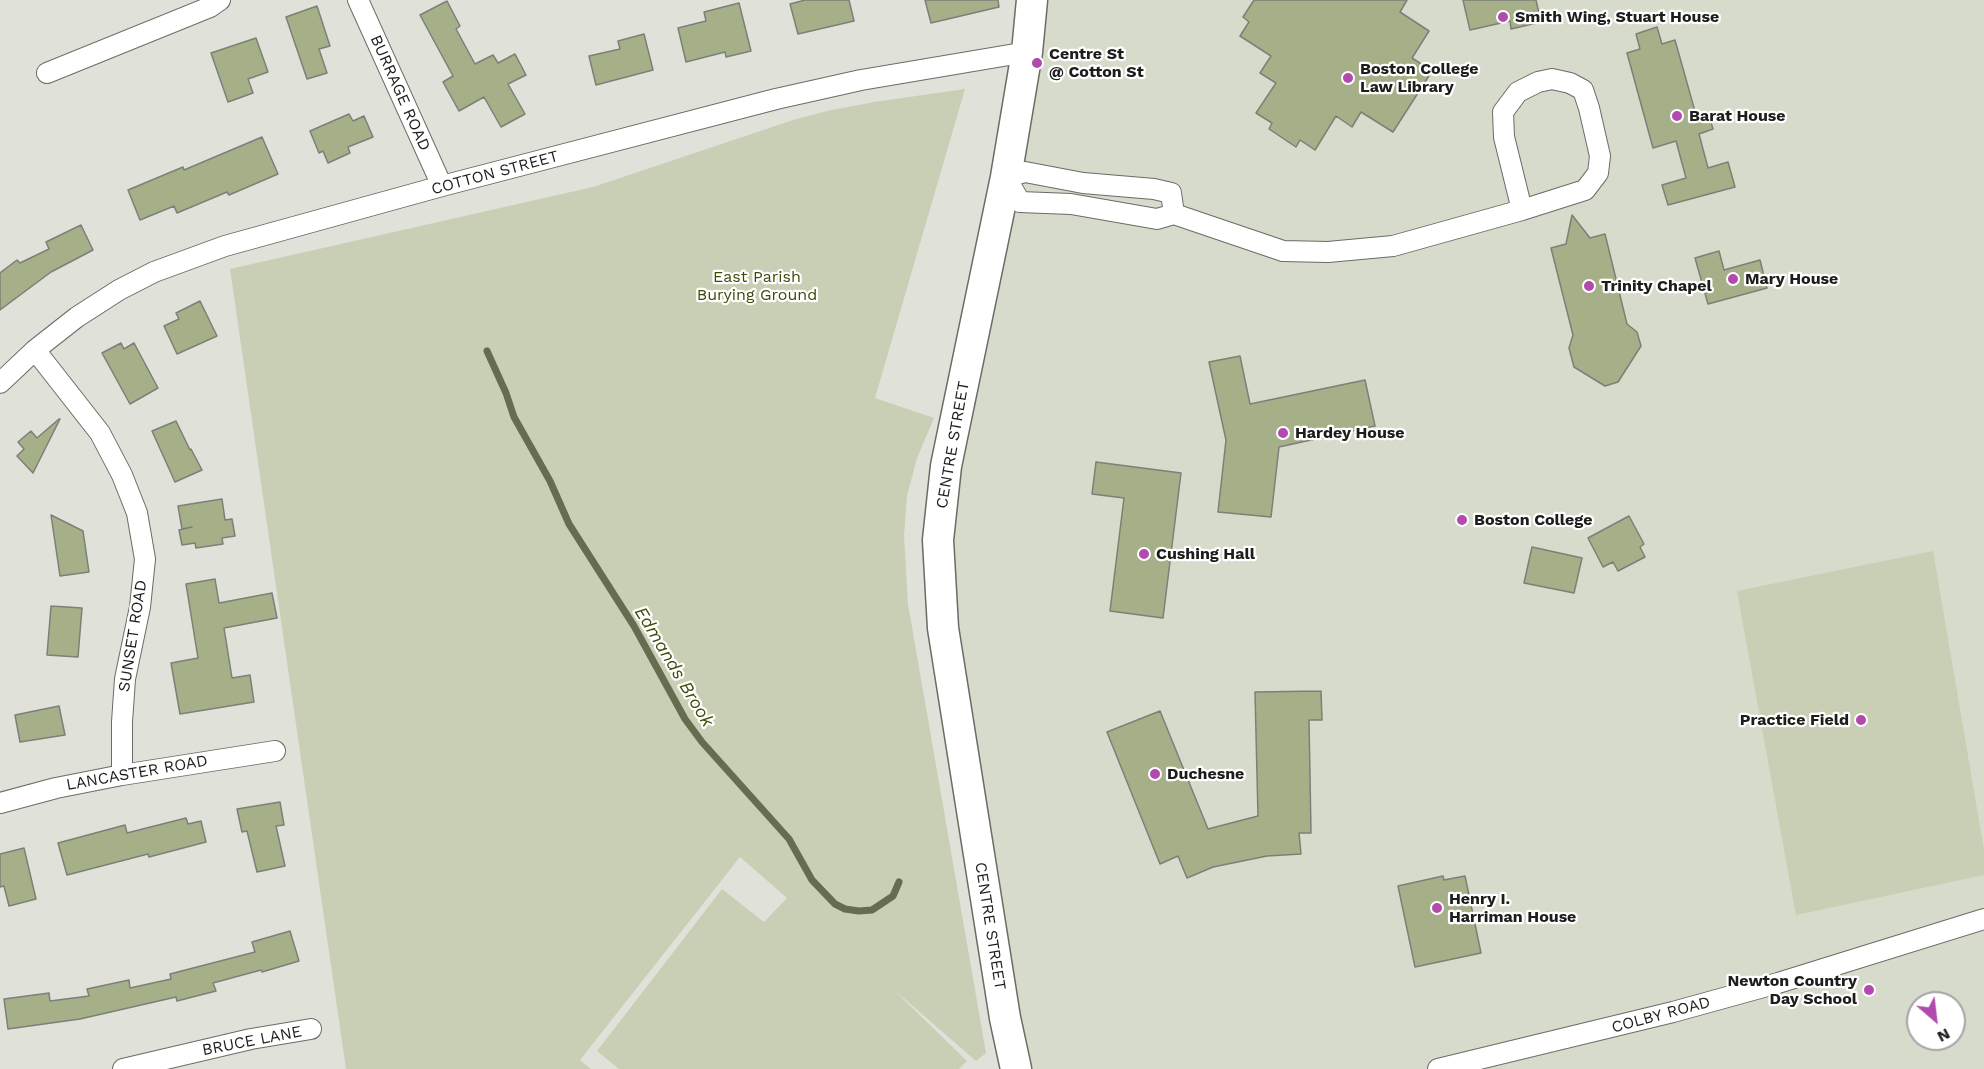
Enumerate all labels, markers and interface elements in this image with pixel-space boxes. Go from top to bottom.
place label: Smith Wing, Stuart House [1515,7,1719,27]
marker: Smith Wing, Stuart House [1496,10,1510,24]
street label: BURRAGE ROAD [366,32,434,154]
place label: Centre St @ Cotton St [1049,44,1144,82]
marker: Centre St @ Cotton St [1030,56,1044,70]
place label: Boston College Law Library [1360,59,1479,97]
marker: Boston College Law Library [1341,71,1355,85]
place label: Barat House [1689,106,1786,126]
marker: Barat House [1670,109,1684,123]
street label: COTTON STREET [429,147,561,199]
park label: East Parish Burying Ground [697,267,817,305]
place label: Mary House [1745,269,1838,289]
marker: Mary House [1726,272,1740,286]
place label: Trinity Chapel [1601,276,1712,296]
marker: Trinity Chapel [1582,279,1596,293]
street label: CENTRE STREET [932,380,974,510]
place label: Hardey House [1295,423,1405,443]
marker: Hardey House [1276,426,1290,440]
place label: Boston College [1474,510,1593,530]
marker: Boston College [1455,513,1469,527]
place label: Cushing Hall [1156,544,1255,564]
marker: Cushing Hall [1137,547,1151,561]
street label: SUNSET ROAD [115,579,151,693]
water label: Edmands Brook [630,603,718,731]
place label: Practice Field [1740,710,1849,730]
marker: Practice Field [1854,713,1868,727]
street label: LANCASTER ROAD [65,751,209,795]
place label: Duchesne [1167,764,1244,784]
marker: Duchesne [1148,767,1162,781]
street label: CENTRE STREET [970,861,1010,991]
place label: Henry I. Harriman House [1449,889,1576,927]
marker: Henry I. Harriman House [1430,901,1444,915]
place label: Newton Country Day School [1728,971,1857,1009]
marker: Newton Country Day School [1862,983,1876,997]
north arrow [1906,991,1966,1051]
street label: COLBY ROAD [1609,993,1713,1037]
street label: BRUCE LANE [201,1022,303,1060]
text: N [1934,1024,1953,1047]

